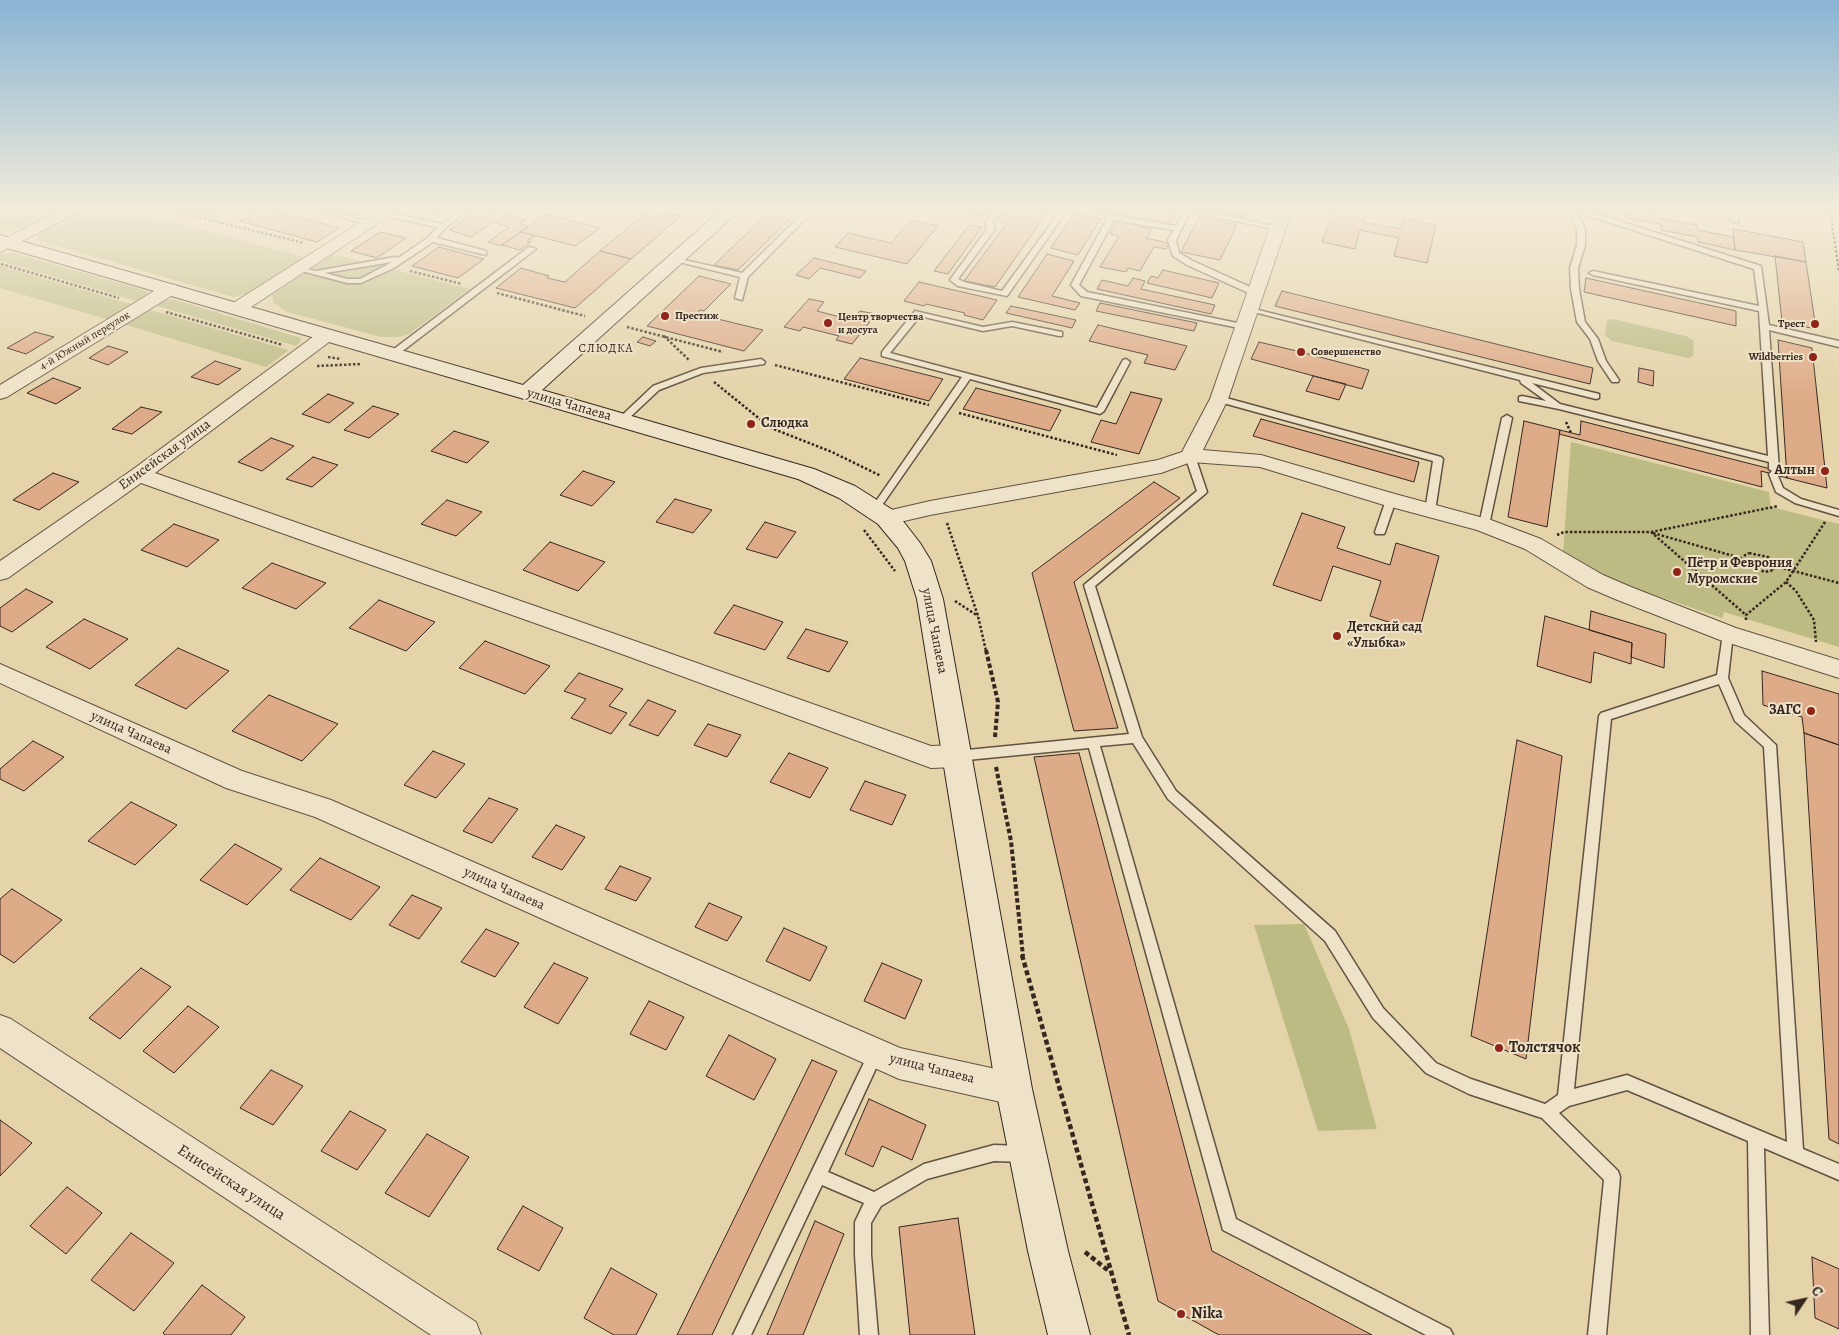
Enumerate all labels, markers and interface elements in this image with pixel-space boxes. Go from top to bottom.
street label: 4-й Южный переулок [37,309,133,373]
place label: Престиж [675,309,719,323]
marker: Престиж [659,310,671,322]
place label: Центр творчества и досуга [838,310,923,336]
marker: Центр творчества и досуга [822,317,834,329]
place label: Трест [1778,317,1805,331]
marker: Трест [1809,318,1821,330]
district label: СЛЮДКА [578,342,634,356]
place label: Совершенство [1311,345,1381,359]
marker: Совершенство [1295,346,1307,358]
place label: Wildberries [1748,350,1803,364]
marker: Wildberries [1807,351,1819,363]
street label: улица Чапаева [525,385,613,425]
street label: Енисейская улица [116,416,214,494]
place label: Слюдка [761,416,809,432]
marker: Слюдка [745,418,757,430]
place label: Алтын [1775,463,1815,479]
marker: Алтын [1819,465,1831,477]
place label: Пётр и Феврония Муромские [1687,556,1792,588]
marker: Пётр и Феврония Муромские [1671,566,1683,578]
street label: улица Чапаева [917,587,951,675]
place label: Детский сад «Улыбка» [1347,620,1422,652]
marker: Детский сад «Улыбка» [1331,630,1343,642]
place label: ЗАГС [1769,703,1801,719]
marker: ЗАГС [1805,705,1817,717]
street label: улица Чапаева [88,708,174,758]
street label: улица Чапаева [461,864,547,914]
place label: Толстячок [1509,1038,1581,1058]
marker: Толстячок [1493,1042,1505,1054]
street label: улица Чапаева [888,1050,976,1088]
street label: Енисейская улица [173,1141,289,1225]
north arrow [1779,1275,1829,1325]
text: С [1807,1282,1827,1300]
place label: Nika [1191,1304,1223,1324]
marker: Nika [1175,1308,1187,1320]

